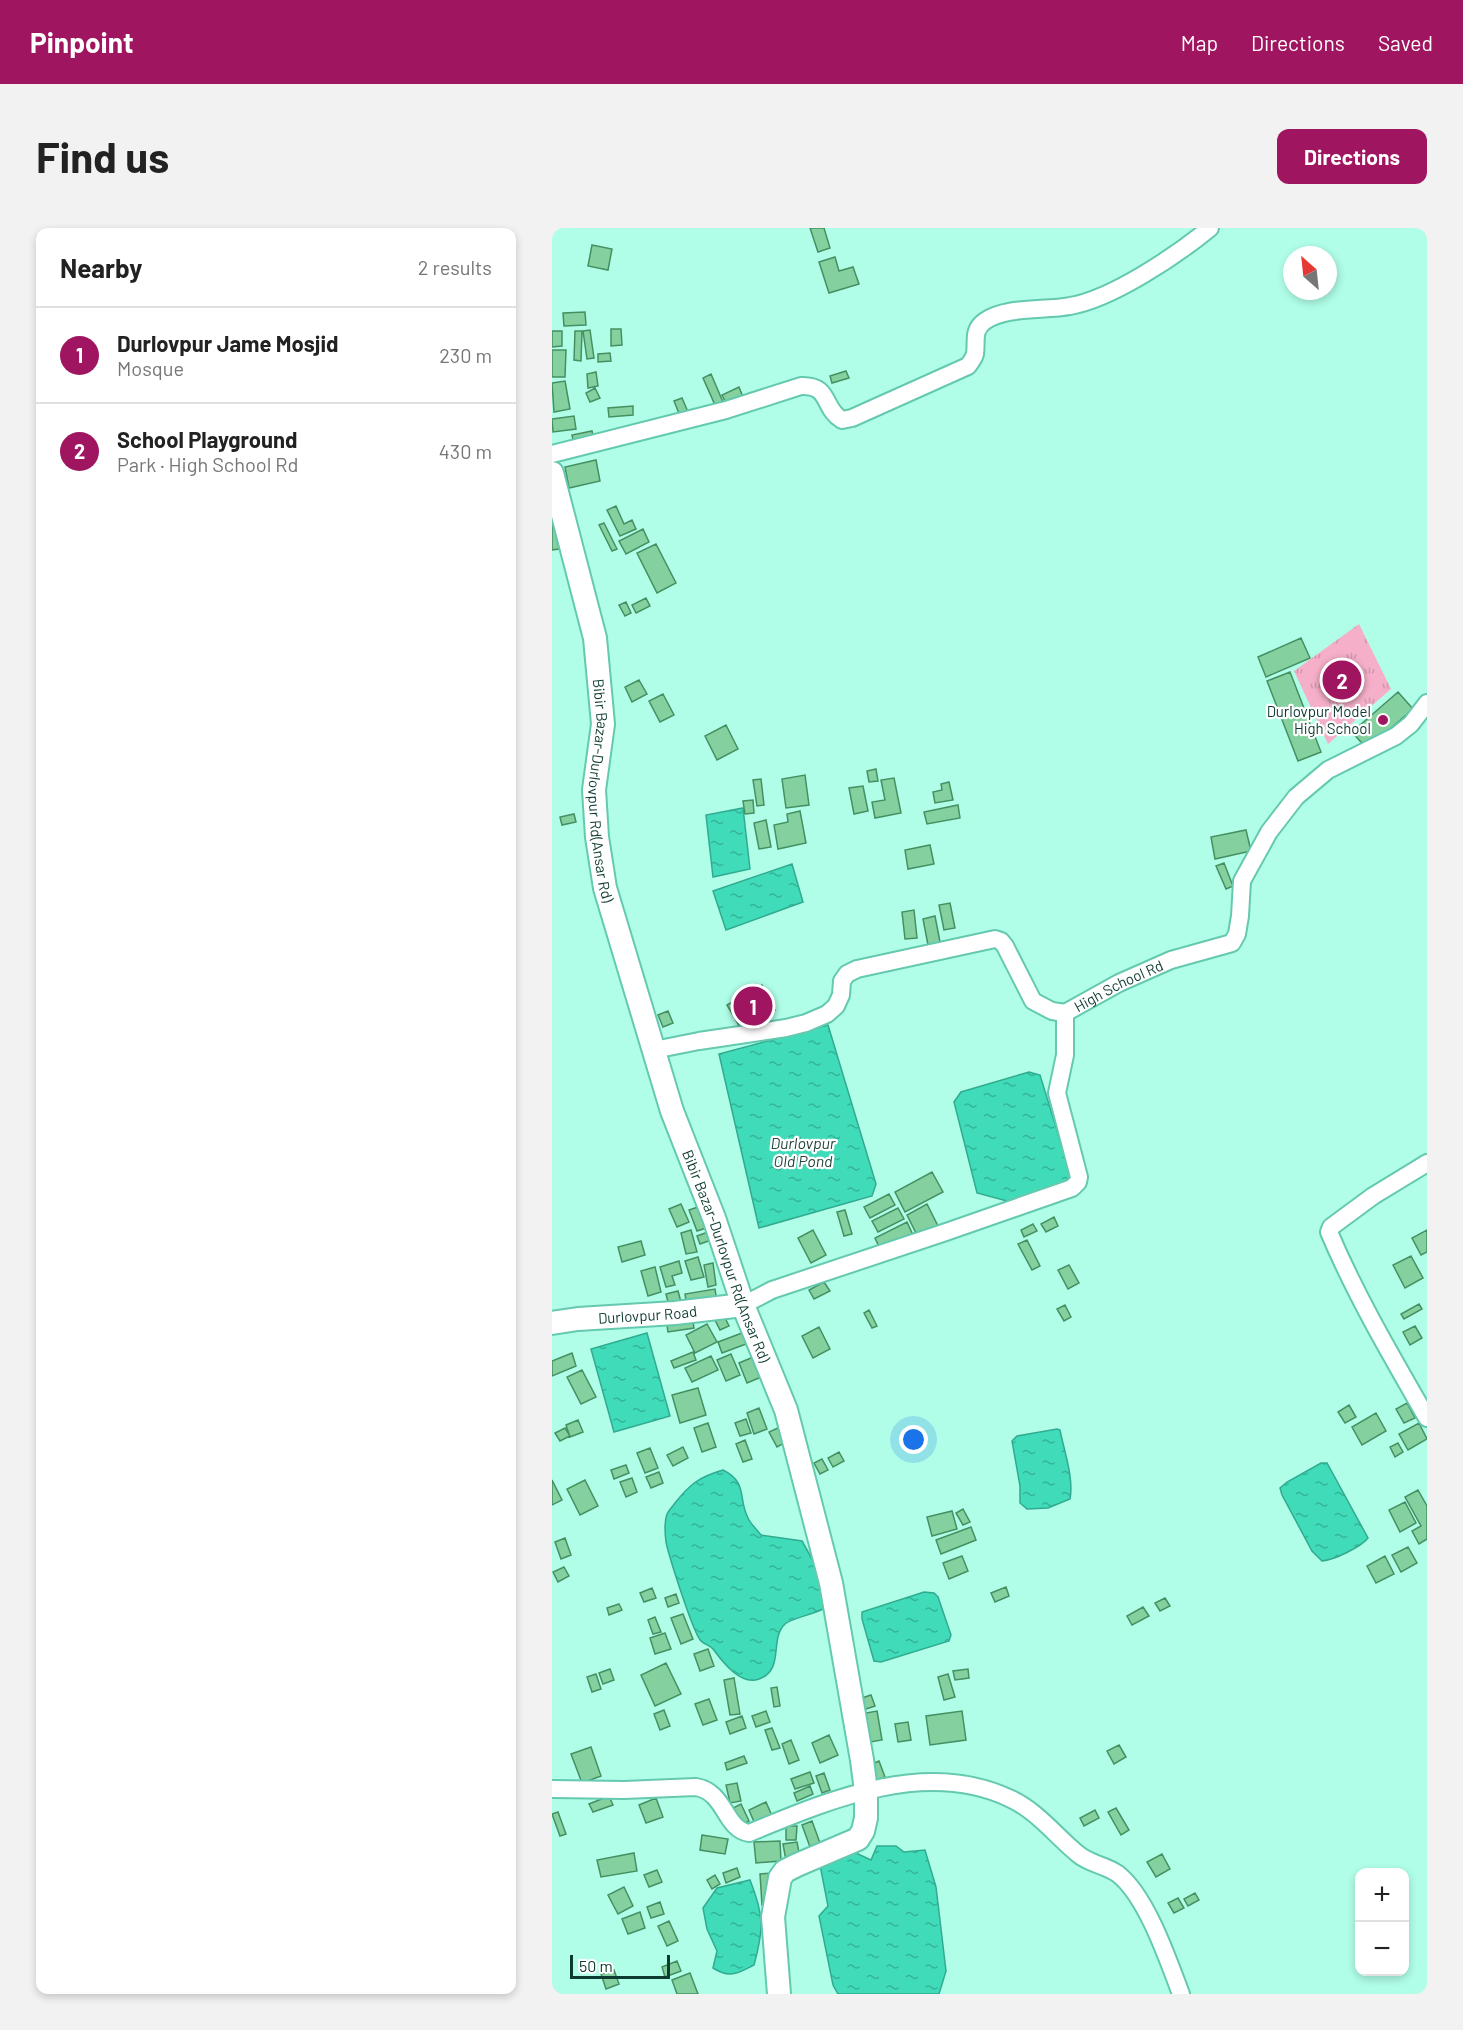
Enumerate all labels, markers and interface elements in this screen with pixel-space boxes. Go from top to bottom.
text: Pinpoint [30,25,134,59]
text: Map [1181,30,1218,55]
text: Directions [1251,30,1345,55]
text: Saved [1378,30,1433,55]
button: Directions [1277,129,1427,184]
text: Find us [36,131,169,181]
north arrow [1283,246,1337,300]
text: Nearby [60,252,142,283]
text: 2 results [418,255,492,279]
text: Durlovpur Jame Mosjid [117,330,338,356]
text: 1 [76,343,83,367]
text: 230 m [439,343,492,367]
text: Mosque [117,356,184,380]
text: School Playground [117,426,297,452]
text: 2 [74,439,85,463]
text: 430 m [439,439,492,463]
text: Park · High School Rd [117,452,298,476]
pin: 2 [1322,658,1362,702]
street label: Bibir Bazar-Durlovpur Rd(Ansar Rd) [585,678,618,905]
place label: Durlovpur Model High School [1267,702,1371,737]
marker: Durlovpur Model High School [1376,713,1390,727]
street label: High School Rd [1071,956,1166,1015]
pin: 1 [734,984,772,1028]
water label: Durlovpur Old Pond [771,1133,837,1170]
street label: Bibir Bazar-Durlovpur Rd(Ansar Rd) [679,1147,774,1365]
street label: Durlovpur Road [598,1301,698,1327]
your location [899,1425,928,1454]
map controls [1355,1868,1409,1976]
button: + [1355,1868,1409,1922]
button: − [1355,1922,1409,1976]
scale bar [570,1952,670,1980]
text: 50 m [579,1956,613,1975]

